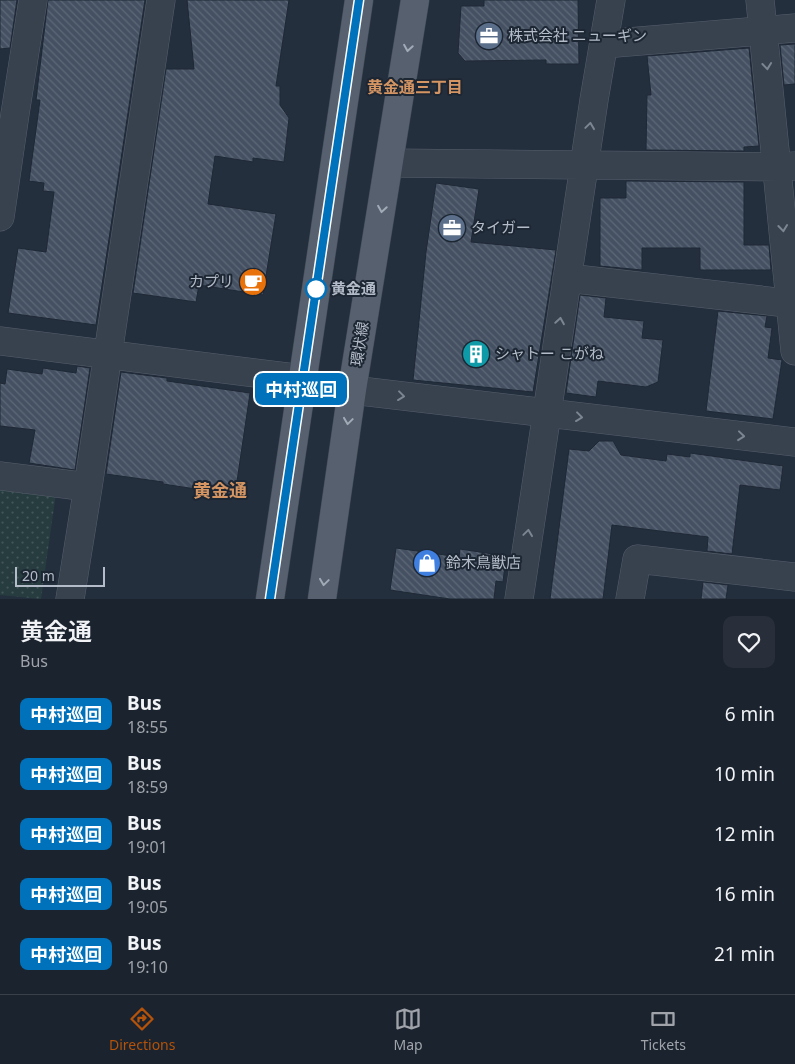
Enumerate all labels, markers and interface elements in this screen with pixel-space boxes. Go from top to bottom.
office icon: 株式会社 ニューギン [474,21,504,51]
place label: 株式会社 ニューギン [508,25,647,45]
one-way arrow [403,44,413,53]
one-way arrow [761,62,772,70]
district label: 黄金通三丁目 [367,76,463,98]
one-way arrow [584,121,595,129]
one-way arrow [378,204,388,213]
office icon: タイガー [437,213,467,243]
place label: タイガー [471,217,531,237]
one-way arrow [777,224,788,232]
cafe icon: カプリ [238,267,268,297]
place label: カプリ [189,271,234,291]
marker: 黄金通 [305,278,327,300]
place label: 黄金通 [331,278,376,298]
one-way arrow [555,317,565,325]
street label: 環状線 [346,320,372,368]
building icon: シャトー こがね [461,339,491,369]
place label: シャトー こがね [495,343,604,363]
line badge: 中村巡回 [266,373,336,405]
text: 中村巡回 [265,377,337,401]
one-way arrow [397,390,405,401]
one-way arrow [576,411,584,422]
one-way arrow [343,417,354,425]
one-way arrow [737,430,745,441]
district label: 黄金通 [193,478,247,502]
one-way arrow [522,529,533,537]
shop icon: 鈴木鳥獣店 [412,548,442,578]
place label: 鈴木鳥獣店 [446,552,521,572]
scale bar [15,564,105,587]
text: 20 m [22,566,55,585]
one-way arrow [320,577,330,586]
text: 黄金通 [20,614,92,647]
button: heart [723,616,775,668]
text: Bus [20,650,48,672]
text: Bus [127,690,162,716]
text: 6 min [725,701,775,727]
text: 中村巡回 [30,702,102,726]
text: 18:55 [127,716,168,738]
text: Bus [127,750,162,776]
text: 10 min [714,761,775,787]
text: 中村巡回 [30,762,102,786]
text: 18:59 [127,776,168,798]
text: Bus [127,810,162,836]
text: 12 min [714,821,775,847]
text: 中村巡回 [30,822,102,846]
text: 19:01 [127,836,168,858]
text: Bus [127,870,162,896]
text: 16 min [714,881,775,907]
text: 中村巡回 [30,882,102,906]
text: 19:05 [127,896,168,918]
text: Bus [127,930,162,956]
text: 21 min [714,941,775,967]
text: 中村巡回 [30,942,102,966]
text: 19:10 [127,956,168,978]
tab: Directions [109,1005,175,1054]
tab: Map [394,1005,423,1054]
tab: Tickets [641,1005,686,1054]

